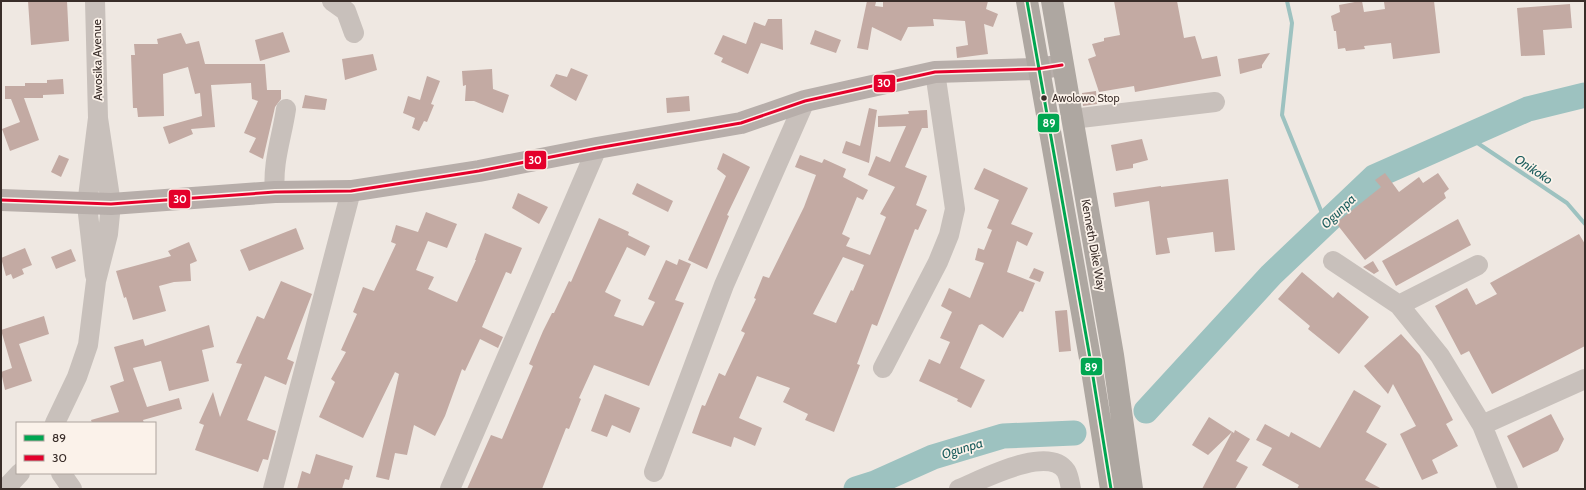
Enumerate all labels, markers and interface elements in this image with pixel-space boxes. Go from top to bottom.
street label: Awosika Avenue [89,19,105,101]
line badge: 30 [873,74,896,93]
text: 30 [877,76,891,90]
place label: Awolowo Stop [1052,91,1120,105]
marker: Awolowo Stop [1039,93,1049,103]
line badge: 89 [1037,113,1060,133]
text: 89 [1043,116,1055,130]
line badge: 30 [524,150,547,170]
water label: Onikoko [1512,150,1556,188]
text: 30 [528,153,542,167]
line badge: 30 [168,189,191,209]
water label: Ogunpa [1317,191,1359,231]
text: 30 [173,192,187,206]
street label: Kenneth Dike Way [1079,198,1109,292]
line badge: 89 [1080,357,1103,376]
text: 89 [1085,360,1097,374]
legend [16,422,156,474]
text: 89 [52,430,66,445]
water label: Ogunpa [940,434,984,462]
text: 30 [52,450,67,465]

